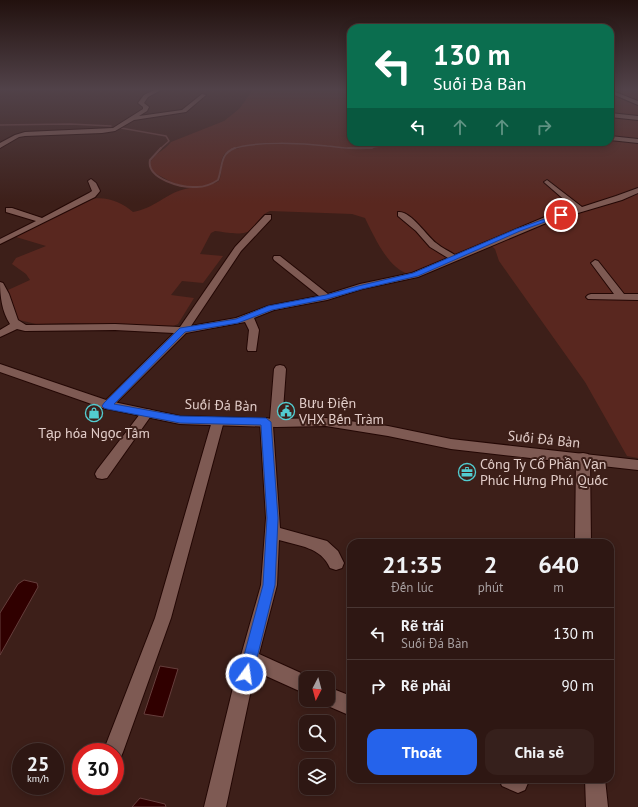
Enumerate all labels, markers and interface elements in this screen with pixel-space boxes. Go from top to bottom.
text: 130 m [433,36,510,73]
icon: left [367,40,419,92]
text: Suối Đá Bàn [433,72,526,95]
icon: left [407,116,429,138]
icon: ahead [449,116,471,138]
icon: ahead [491,116,513,138]
icon: right [533,116,555,138]
pin [544,198,578,232]
icon: arrive [550,204,572,226]
place label: Bưu Điện VHX Bến Tràm [298,394,384,428]
street label: Suối Đá Bàn [184,395,258,415]
public building icon: Bưu Điện VHX Bến Tràm [276,401,296,421]
shop icon: Tạp hóa Ngọc Tâm [84,403,104,423]
place label: Tạp hóa Ngọc Tâm [38,424,150,442]
street label: Suối Đá Bàn [507,426,581,452]
place label: Công Ty Cổ Phần Vạn Phúc Hưng Phú Quốc [480,455,608,489]
office icon: Công Ty Cổ Phần Vạn Phúc Hưng Phú Quốc [457,462,477,482]
text: 21:35 [382,549,443,580]
text: 2 [484,549,497,580]
text: 640 [538,549,579,580]
text: Đến lúc [391,579,434,596]
text: phút [478,579,503,596]
text: m [553,579,564,596]
text: Rẽ trái [401,616,444,635]
icon: left [367,623,389,645]
text: 130 m [553,624,594,643]
text: Suối Đá Bàn [401,635,468,652]
position arrow [225,653,267,695]
north arrow [299,671,335,707]
map controls [299,671,335,795]
icon: right [367,675,389,697]
text: Rẽ phải [401,676,451,695]
text: 90 m [561,676,594,695]
button: search [299,715,335,751]
button: Thoát [367,729,477,775]
button: Chia sẻ [485,729,594,775]
speed limit sign: 30 [72,743,124,795]
text: 25 [27,751,49,777]
button: layers [299,759,335,795]
text: km/h [27,772,49,785]

